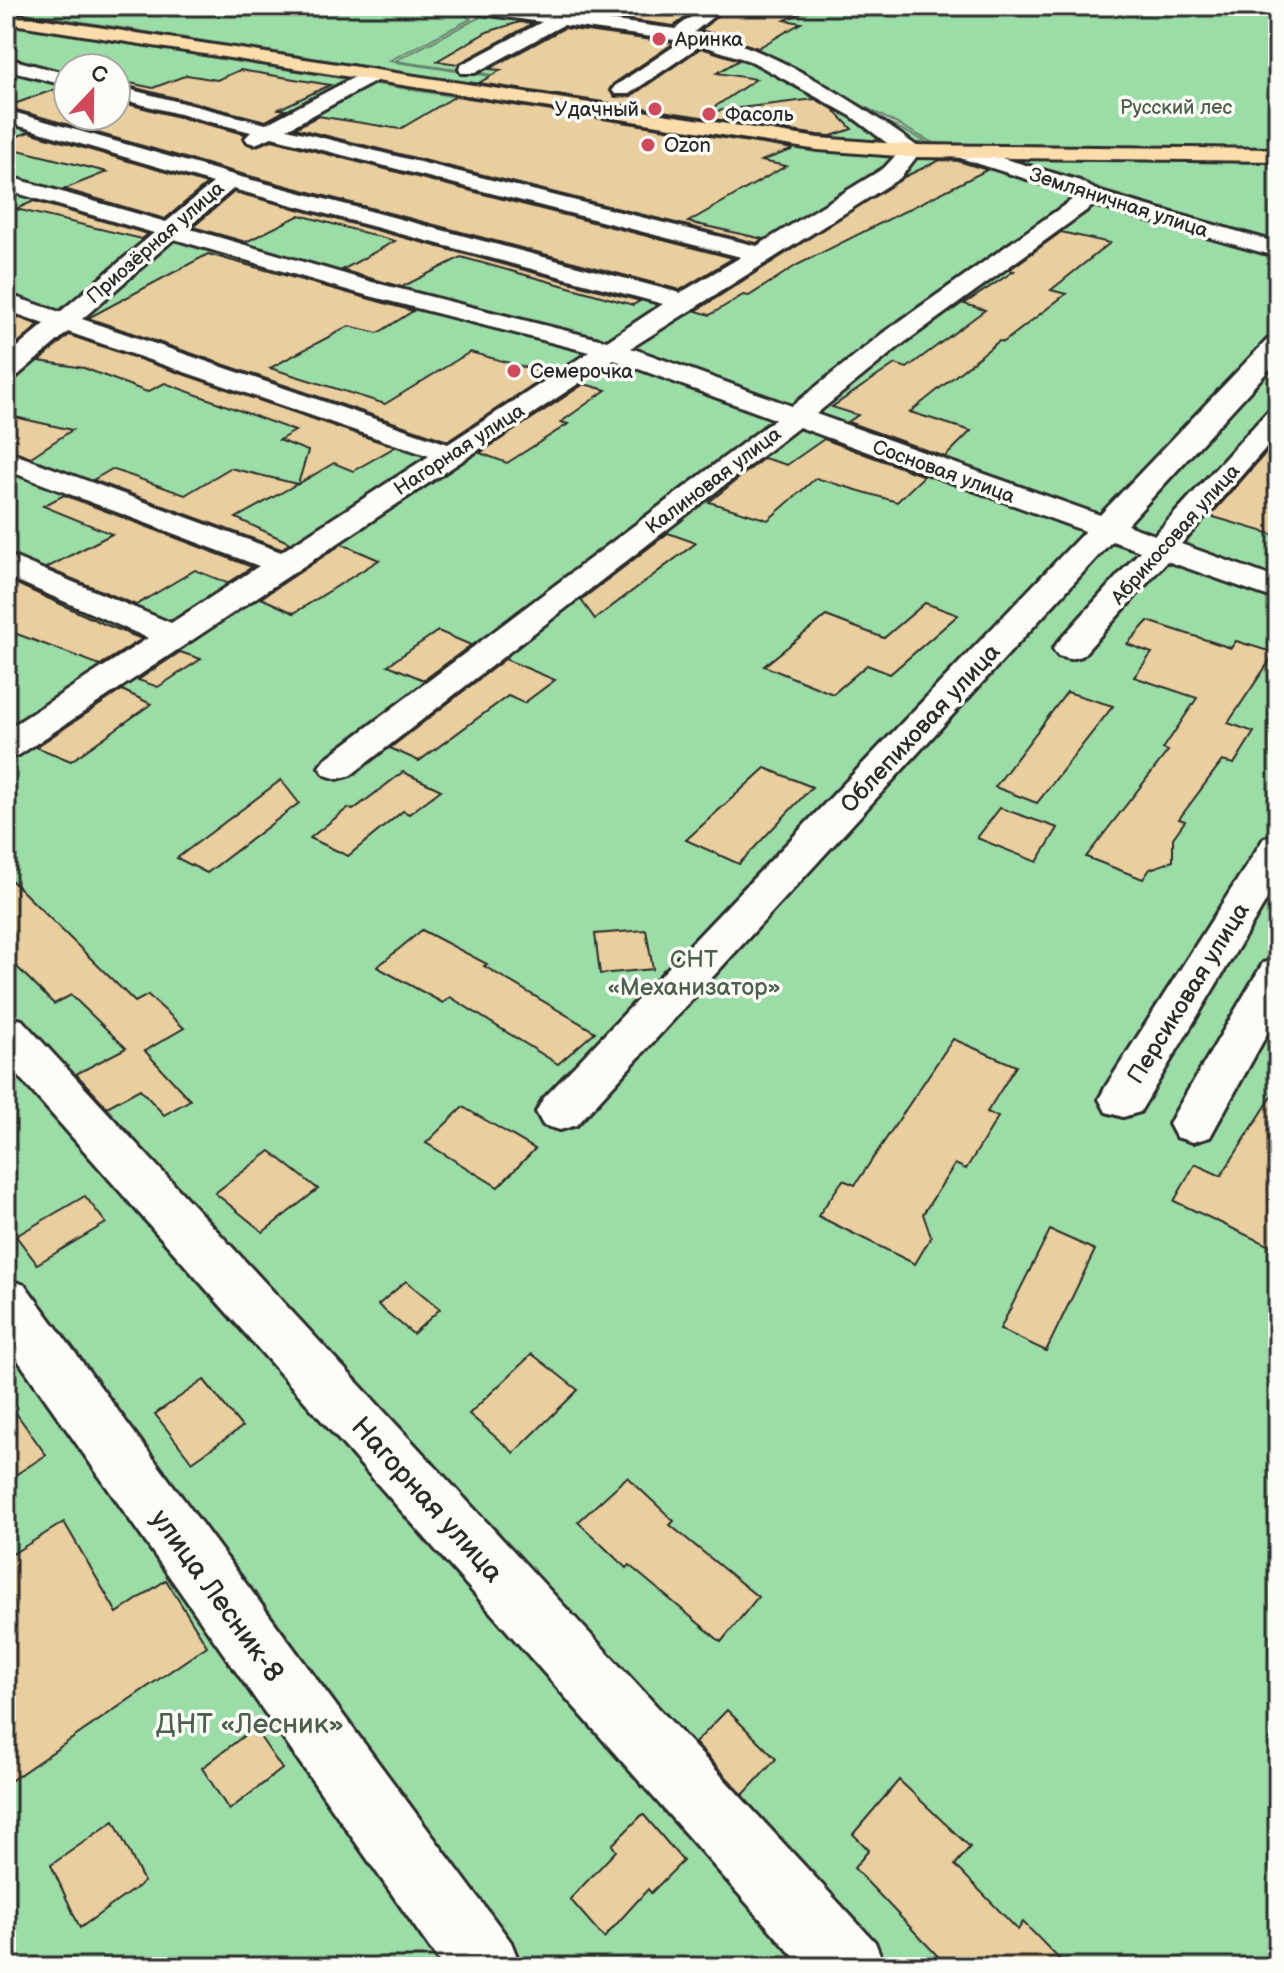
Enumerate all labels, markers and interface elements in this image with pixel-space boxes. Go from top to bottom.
place label: Аринка [674,28,743,52]
marker: Аринка [650,30,668,48]
north arrow [52,52,132,132]
text: С [87,59,111,90]
park label: Русский лес [1120,96,1232,120]
place label: Удачный [555,98,639,122]
marker: Удачный [646,100,664,118]
place label: Фасоль [725,103,794,127]
marker: Фасоль [700,105,718,123]
place label: Ozon [664,134,711,158]
marker: Ozon [639,136,657,154]
street label: Земляничная улица [1026,163,1211,243]
street label: Приозёрная улица [82,176,230,309]
place label: Семерочка [530,360,633,384]
marker: Семерочка [505,362,523,380]
street label: Нагорная улица [390,399,529,501]
street label: Калиновая улица [641,422,786,539]
street label: Сосновая улица [869,435,1018,509]
street label: Абрикосовая улица [1106,459,1245,611]
street label: Облепиховая улица [834,638,1006,819]
street label: Персиковая улица [1121,897,1256,1089]
park label: СНТ «Механизатор» [607,945,781,1002]
street label: Нагорная улица [344,1411,510,1590]
street label: улица Лесник-8 [143,1503,290,1689]
park label: ДНТ «Лесник» [156,1708,344,1741]

